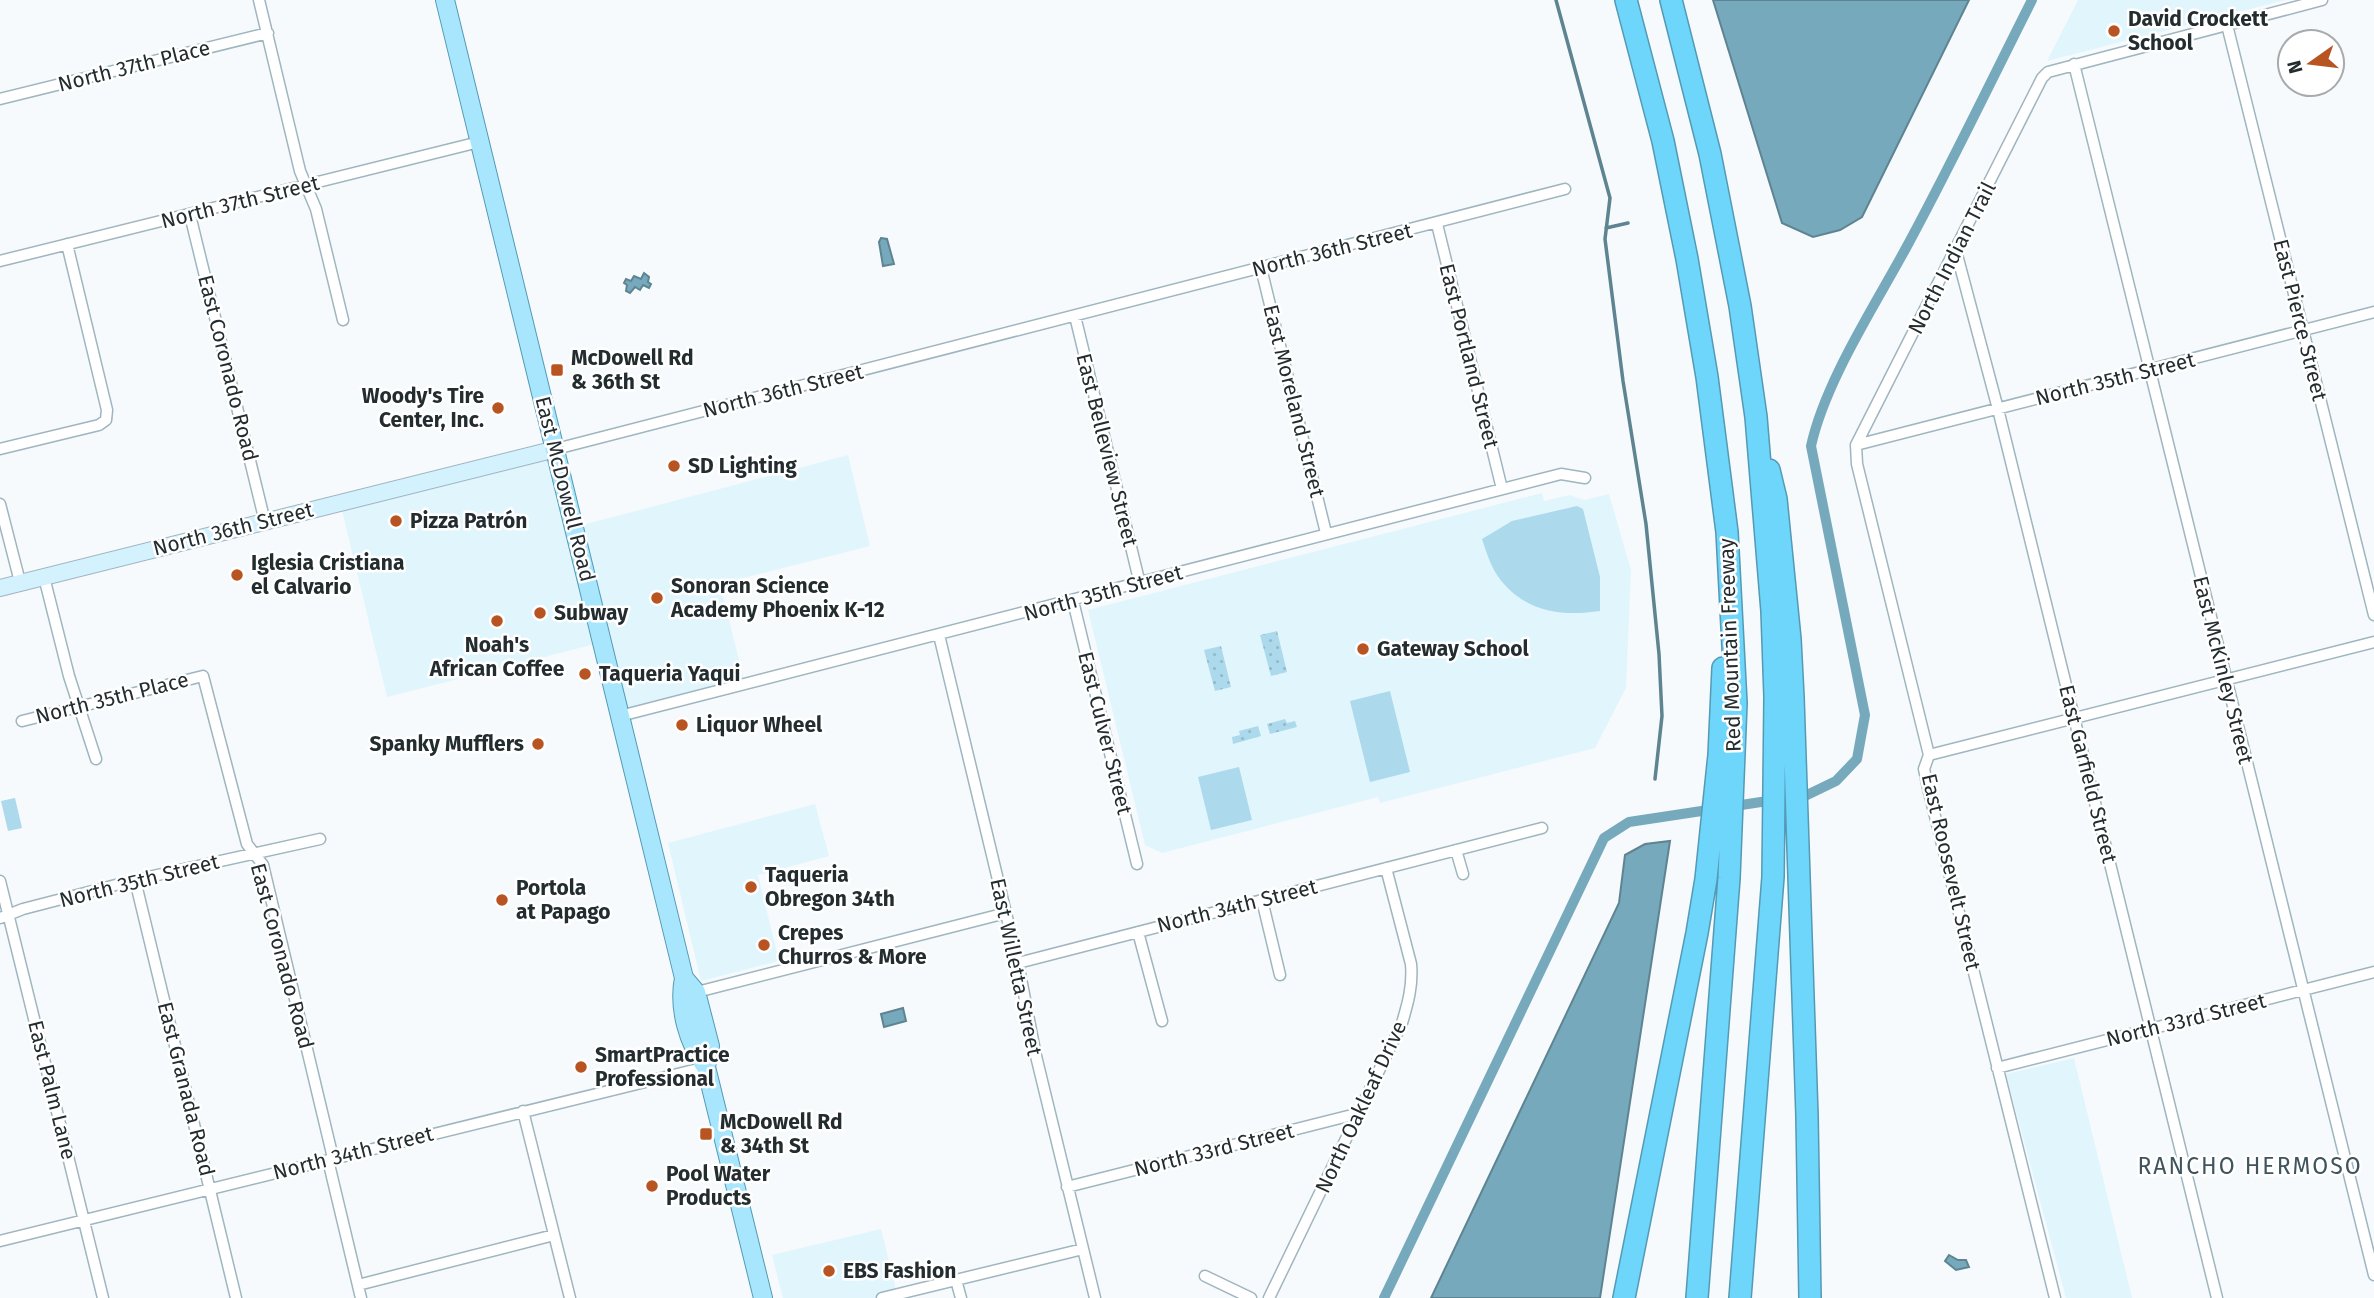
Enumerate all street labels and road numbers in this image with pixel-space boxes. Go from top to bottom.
street label: North 37th Place [55,35,213,97]
street label: North 37th Street [158,170,322,234]
street label: North Indian Trail [1902,177,2002,339]
street label: North 36th Street [1249,217,1415,282]
street label: East Pierce Street [2267,236,2333,404]
street label: East Portland Street [1433,261,1505,451]
street label: East Coronado Road [192,272,264,464]
street label: East Moreland Street [1257,302,1331,500]
street label: North 35th Street [2033,347,2198,411]
street label: East Belleview Street [1070,351,1144,550]
street label: North 36th Street [700,358,866,423]
street label: East McDowell Road [529,394,601,584]
street label: North 36th Street [150,496,316,561]
street label: Red Mountain Freeway [1713,537,1747,752]
street label: North 35th Street [1021,559,1186,627]
street label: East McKinley Street [2187,574,2259,767]
street label: East Culver Street [1072,649,1138,818]
street label: North 35th Place [33,666,191,730]
street label: East Garfield Street [2053,682,2123,866]
street label: East Roosevelt Street [1916,771,1986,973]
street label: North 35th Street [57,849,222,913]
street label: East Coronado Road [245,860,319,1052]
street label: North 34th Street [1154,873,1320,938]
street label: East Willetta Street [984,876,1048,1059]
street label: North 33rd Street [2103,987,2269,1052]
street label: East Granada Road [152,999,220,1179]
street label: North Oakleaf Drive [1310,1017,1412,1197]
street label: East Palm Lane [22,1018,82,1162]
street label: North 33rd Street [1131,1117,1297,1182]
street label: North 34th Street [270,1120,436,1185]

